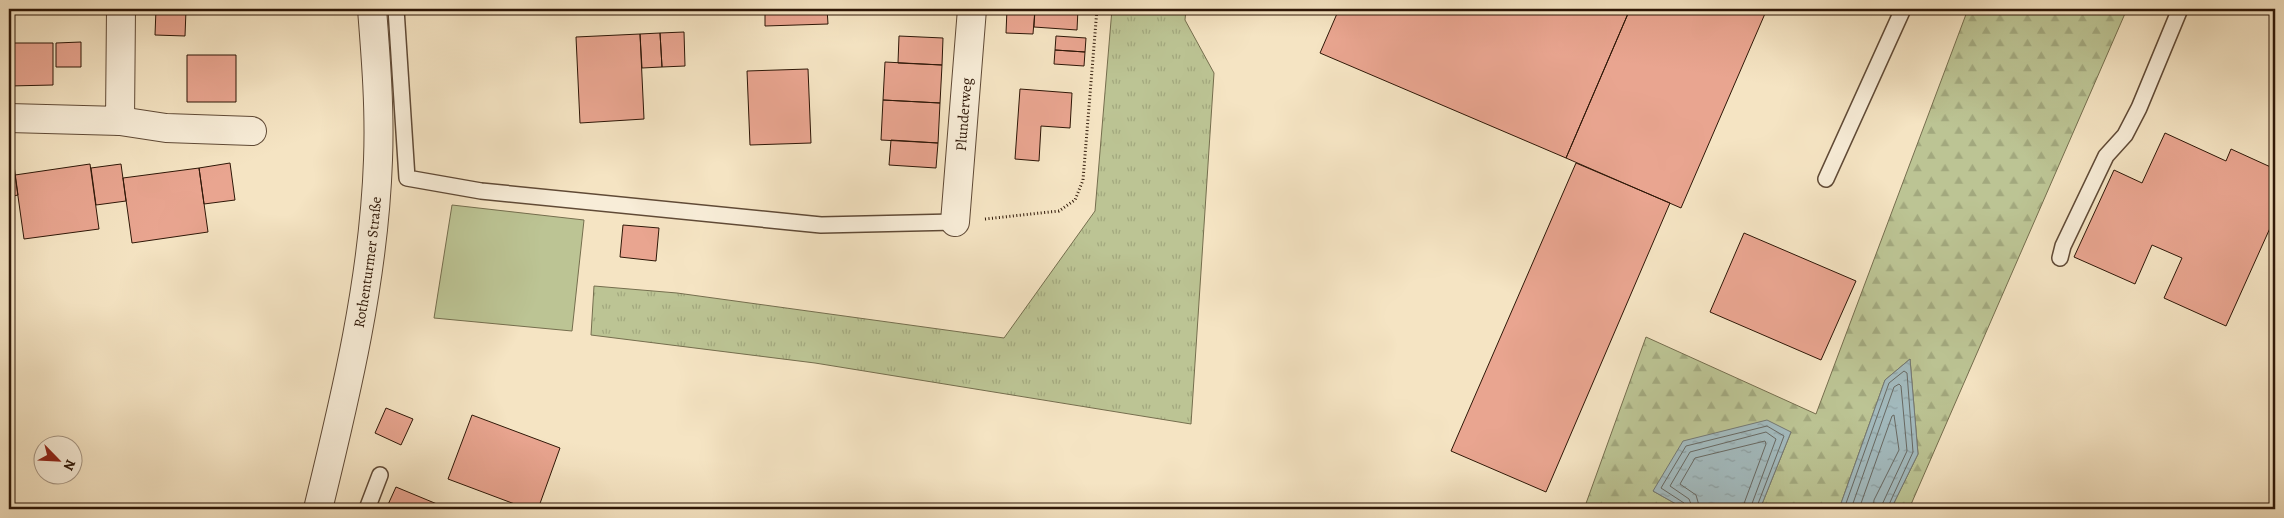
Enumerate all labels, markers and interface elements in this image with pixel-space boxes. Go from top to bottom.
street label: Plunderweg [951,76,977,152]
street label: Rothenturmer Straße [349,196,386,329]
north arrow [32,436,82,486]
text: N [59,457,80,474]

